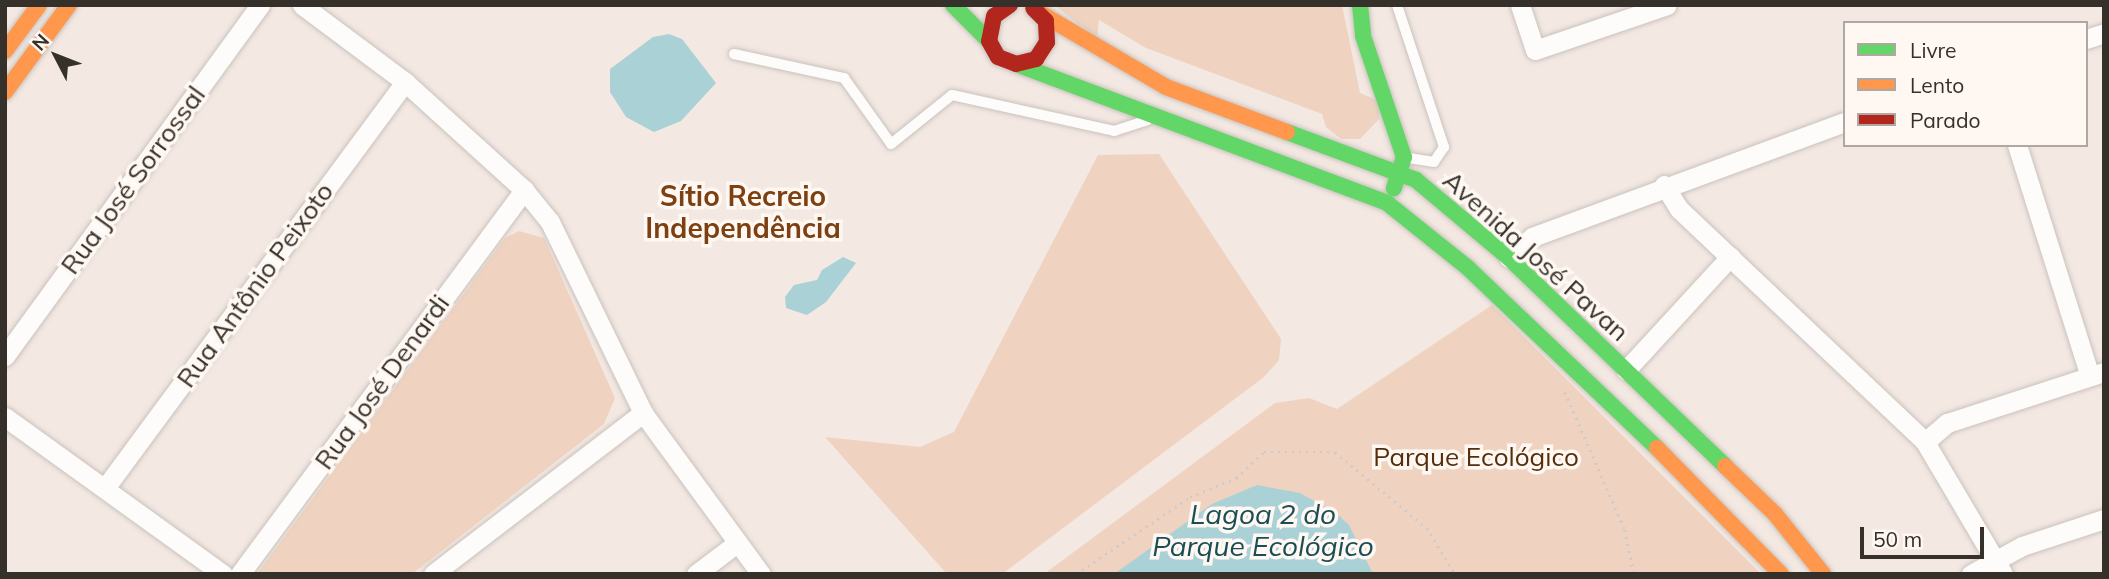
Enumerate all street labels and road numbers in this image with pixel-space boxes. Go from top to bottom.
street label: Rua José Sorrossal [54,80,212,280]
street label: Avenida José Pavan [1437,164,1635,348]
street label: Rua Antônio Peixoto [170,177,340,393]
street label: Rua José Denardi [308,289,456,475]

